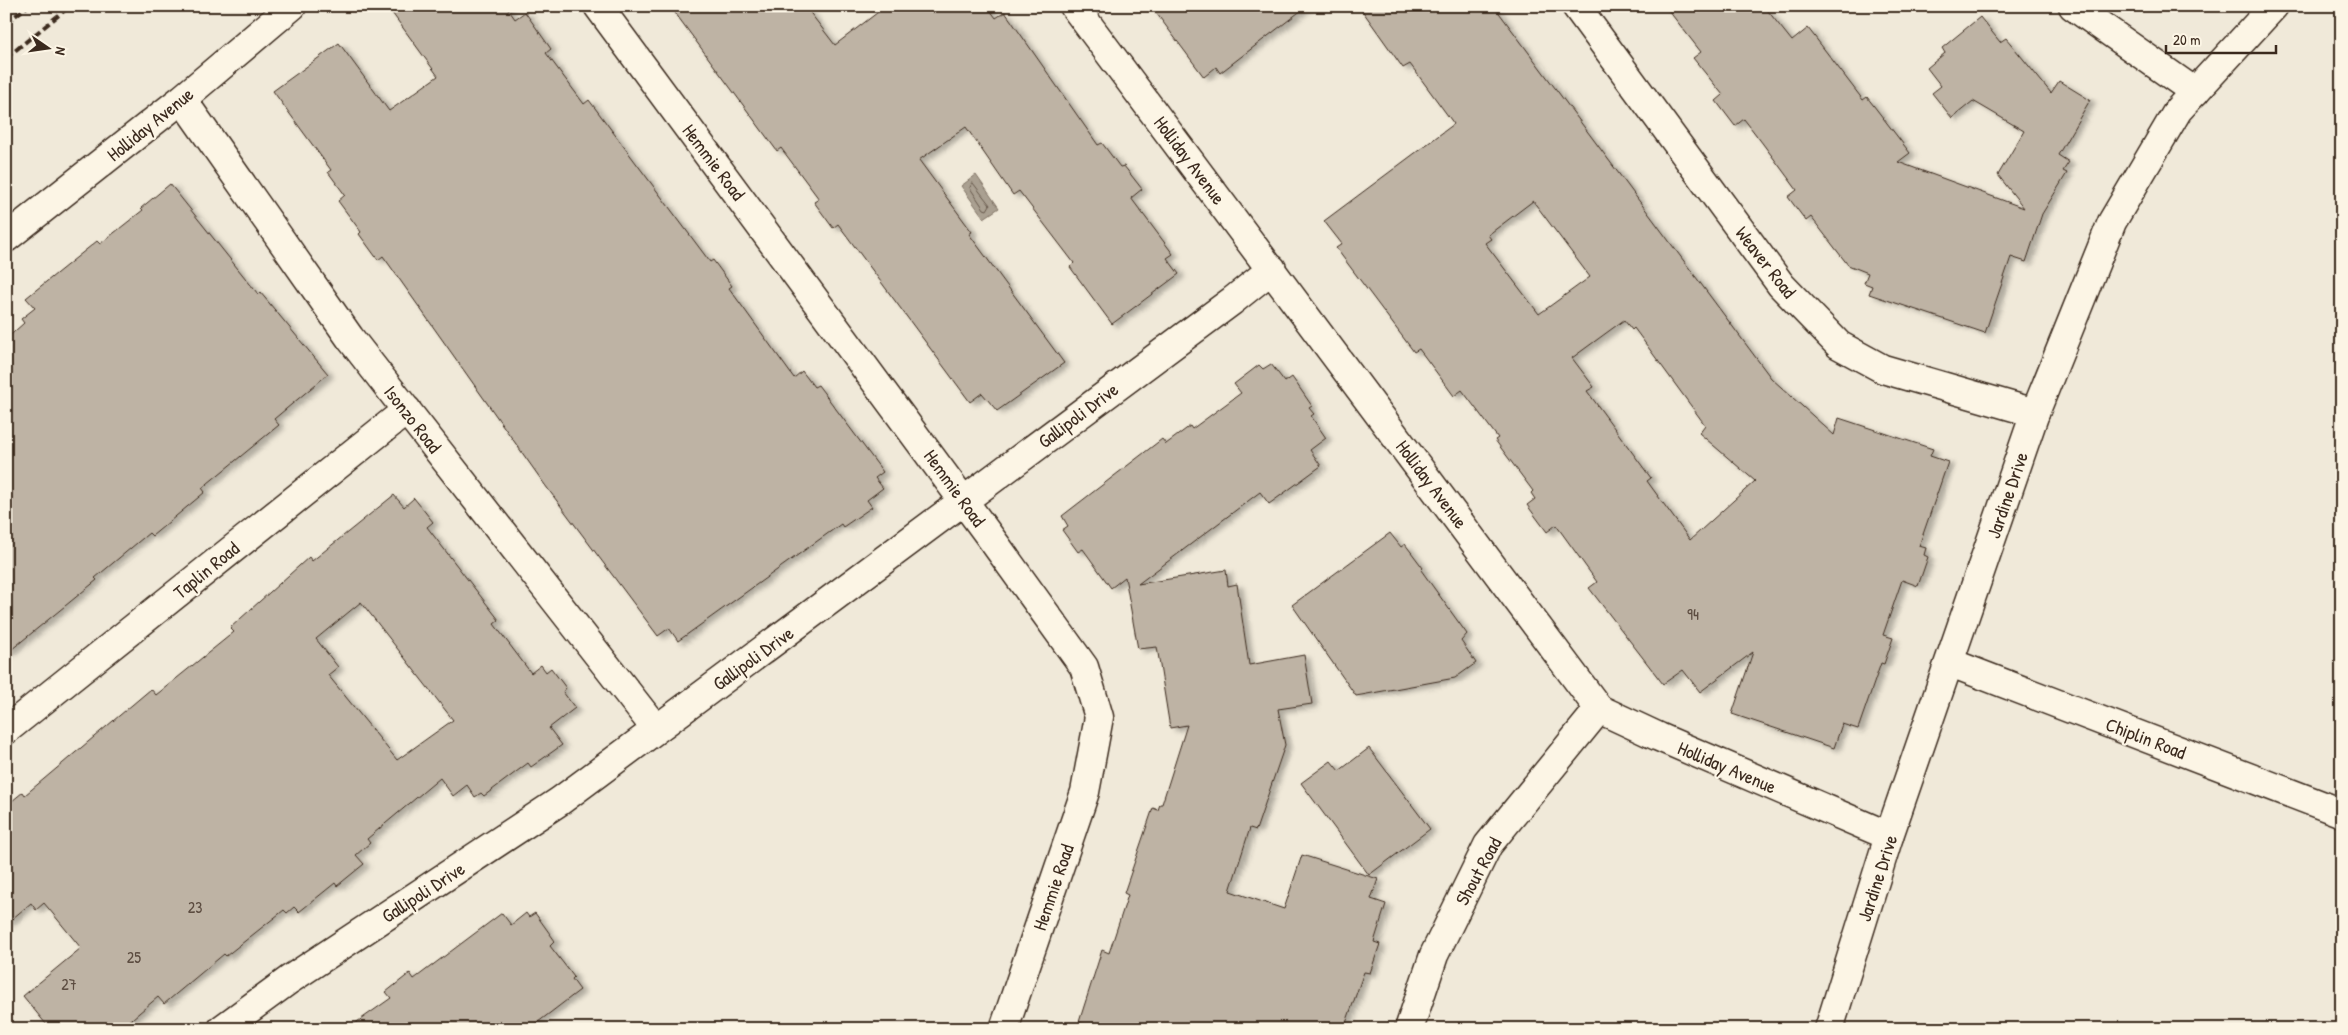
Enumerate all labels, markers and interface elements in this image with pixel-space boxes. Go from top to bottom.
north arrow [22,22,72,72]
scale bar [2166,22,2276,54]
text: 20 m [2173,29,2200,50]
text: N [51,45,71,57]
street label: Holliday Avenue [101,81,199,167]
street label: Holliday Avenue [1148,110,1232,210]
street label: Hemmie Road [677,118,752,206]
street label: Weaver Road [1730,221,1803,304]
street label: Gallipoli Drive [1033,376,1124,454]
street label: Isonzo Road [378,380,448,459]
street label: Holliday Avenue [1390,434,1474,534]
street label: Hemmie Road [918,444,992,532]
street label: Jardine Drive [1980,448,2034,542]
street label: Taplin Road [168,535,245,605]
house number: 94 [1687,603,1699,625]
street label: Gallipoli Drive [707,620,799,696]
street label: Chiplin Road [2102,711,2191,765]
street label: Holliday Avenue [1674,735,1781,800]
street label: Jardine Drive [1851,831,1903,925]
street label: Shout Road [1449,832,1508,910]
street label: Hemmie Road [1026,840,1080,934]
street label: Gallipoli Drive [376,855,470,929]
house number: 23 [188,896,202,918]
house number: 25 [127,946,141,968]
house number: 27 [61,973,77,995]

